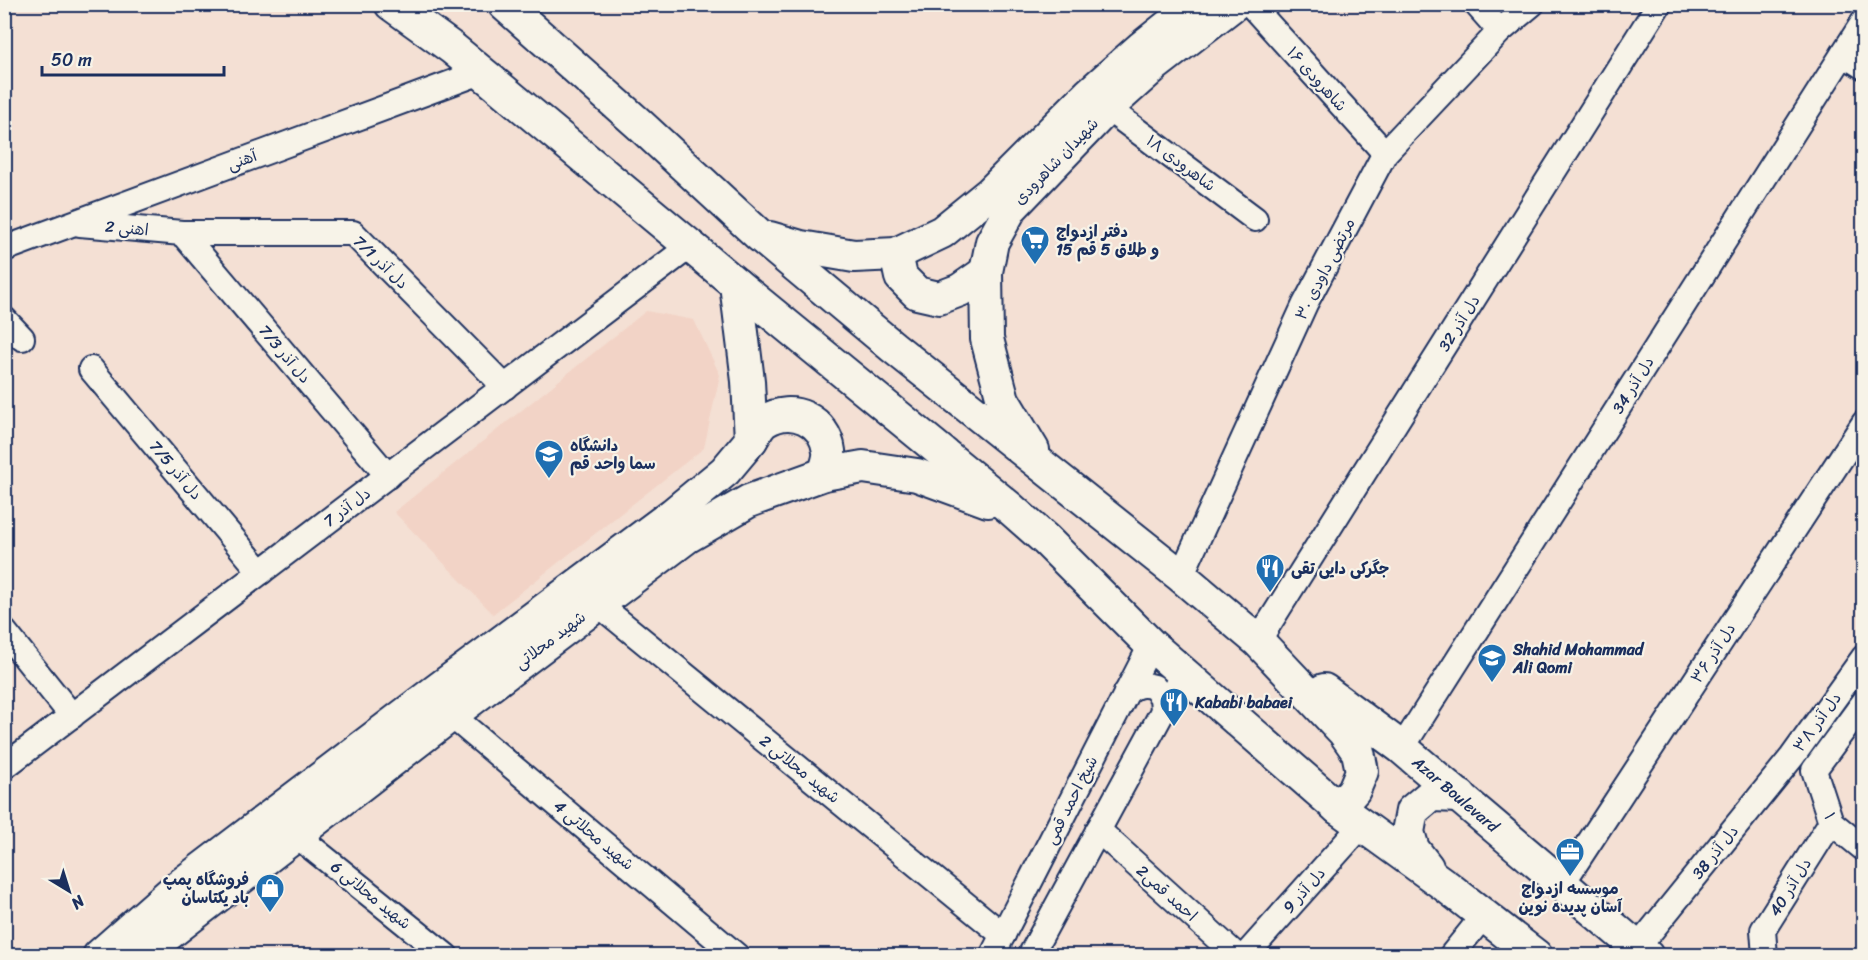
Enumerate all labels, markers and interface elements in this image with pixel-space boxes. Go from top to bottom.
scale bar [42,39,224,77]
street label: شاهرودی ۱۶ [1279,39,1355,119]
text: 50 m [51,44,92,76]
street label: شهیدان شاهرودی [1006,110,1106,212]
street label: شاهرودی ۱۸ [1140,127,1222,199]
street label: آهنی [223,141,262,179]
street label: اهنی 2 [104,212,150,244]
street label: ۳۰ مرتضی داودی [1287,213,1363,325]
place label: دفتر ازدواج 15 و طلاق 5 قم [1056,217,1159,264]
supermarket icon: دفتر ازدواج 15 و طلاق 5 قم [1019,224,1051,266]
street label: دل آذر 7/1 [346,228,416,296]
street label: دل آذر 32 [1430,289,1488,357]
street label: دل آذر 7/3 [251,318,319,390]
street label: دل آذر 34 [1604,350,1662,420]
place label: دانشگاه سما واحد قم [570,431,655,478]
street label: دل آذر 7/5 [142,433,210,507]
school or university icon: دانشگاه سما واحد قم [533,438,565,480]
street label: دل آذر 7 [317,479,377,535]
restaurant icon: جگرکی دایی تقی [1254,552,1286,594]
place label: جگرکی دایی تقی [1291,554,1389,583]
street label: شهید محلاتی [508,603,592,677]
street label: دل آذر ۳۶ [1682,617,1744,689]
place label: Shahid Mohammad Ali Qomi [1512,635,1645,682]
school or university icon: Shahid Mohammad Ali Qomi [1476,642,1508,684]
restaurant icon: Kababi babaei [1158,686,1190,728]
street label: دل آذر ۳۸ [1785,686,1849,758]
place label: Kababi babaei [1194,688,1294,717]
street label: شهید محلاتی 2 [753,727,847,811]
street label: Azar Boulevard [1405,747,1507,841]
street label: شیخ احمد قمی [1036,750,1106,850]
street label: شهید محلاتی 4 [547,792,641,878]
street label: ۱ [1816,807,1844,825]
street label: دل آذر 38 [1684,818,1746,886]
office icon: موسسه ازدواج آسان پدیده نوین [1554,836,1586,878]
street label: دل آذر 40 [1761,852,1819,922]
street label: شهید محلاتی 6 [324,853,418,937]
street label: احمد قمی2 [1130,857,1204,929]
street label: دل آذر 9 [1275,860,1333,920]
north arrow [39,861,99,921]
place label: فروشگاه پمپ باد یکتاسان [163,865,249,912]
shop icon: فروشگاه پمپ باد یکتاسان [254,872,286,914]
place label: موسسه ازدواج آسان پدیده نوین [1518,874,1622,921]
text: N [64,887,92,918]

